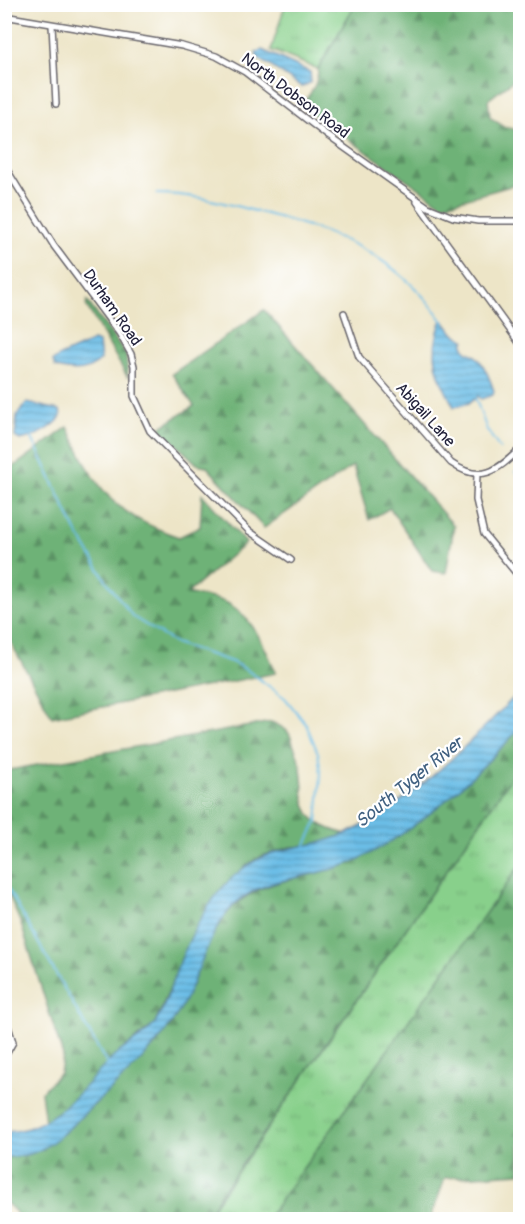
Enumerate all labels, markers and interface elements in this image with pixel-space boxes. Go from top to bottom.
street label: North Dobson Road [237,49,353,143]
street label: Durham Road [78,265,146,350]
street label: Abigail Lane [391,378,459,451]
water label: South Tyger River [351,730,470,833]

